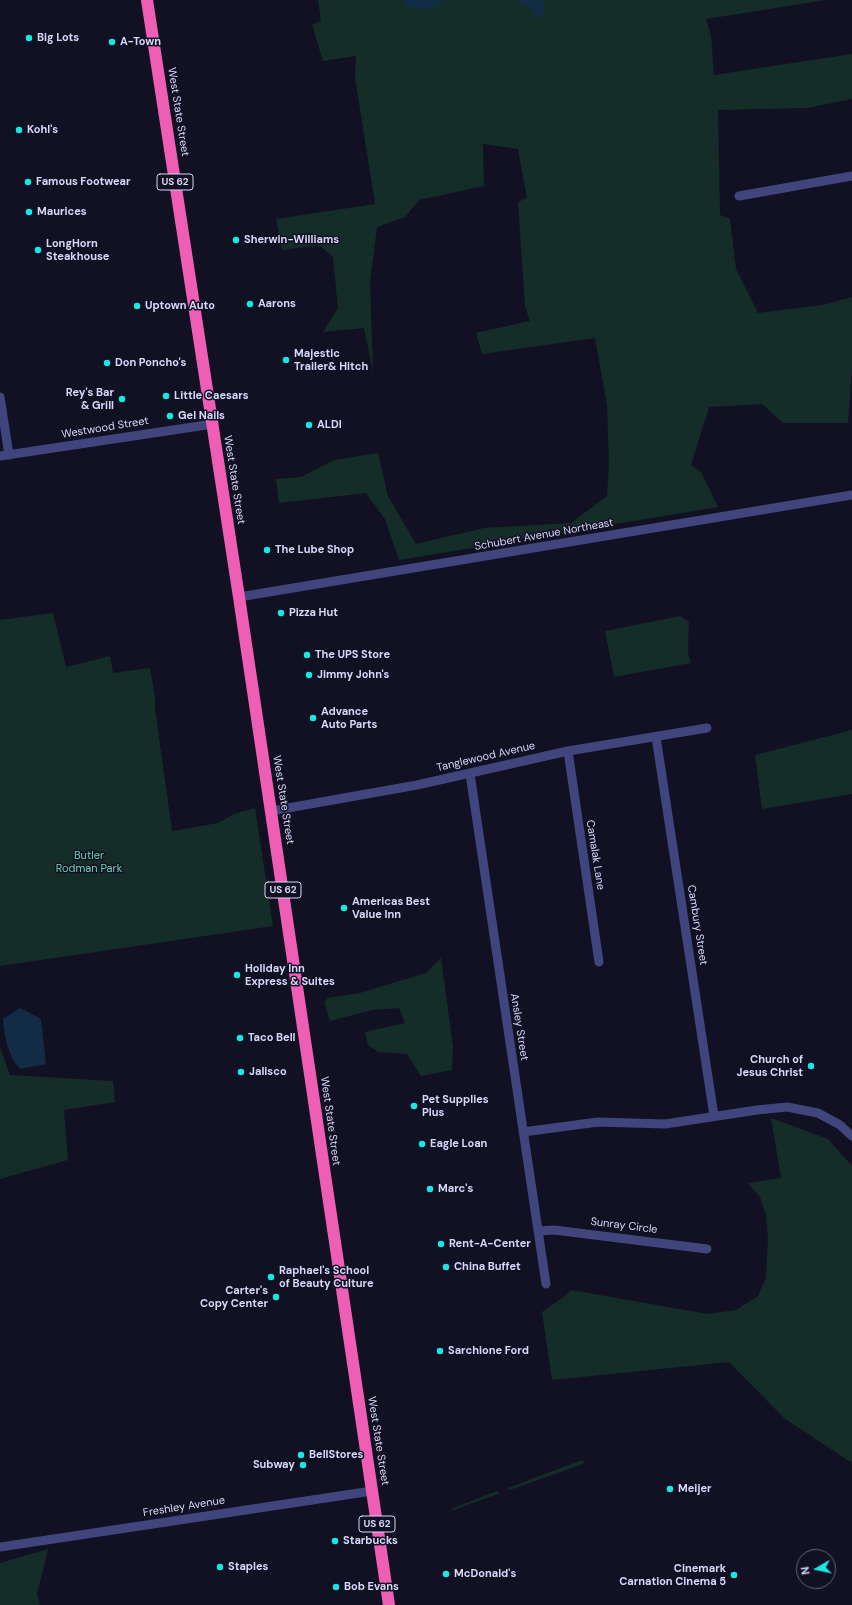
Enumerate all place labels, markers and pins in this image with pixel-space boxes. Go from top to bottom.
place label: Big Lots [37,31,79,45]
marker: Big Lots [24,33,34,43]
place label: A-Town [120,35,161,49]
marker: A-Town [107,37,117,47]
place label: Kohl's [27,123,58,137]
marker: Kohl's [14,125,24,135]
place label: Famous Footwear [36,175,131,189]
marker: Famous Footwear [23,177,33,187]
place label: Maurices [37,205,87,219]
marker: Maurices [24,207,34,217]
place label: Sherwin-Williams [244,233,339,247]
marker: Sherwin-Williams [231,235,241,245]
place label: LongHorn Steakhouse [46,237,109,263]
marker: LongHorn Steakhouse [33,245,43,255]
place label: Aarons [258,297,296,311]
place label: Uptown Auto [145,299,215,313]
marker: Aarons [245,299,255,309]
marker: Uptown Auto [132,301,142,311]
place label: Majestic Trailer& Hitch [294,347,368,373]
marker: Majestic Trailer& Hitch [281,355,291,365]
place label: Don Poncho's [115,356,186,370]
marker: Don Poncho's [102,358,112,368]
place label: Rey's Bar & Grill [66,386,114,412]
place label: Little Caesars [174,389,249,403]
marker: Little Caesars [161,391,171,401]
marker: Rey's Bar & Grill [117,394,127,404]
place label: Gel Nails [178,409,225,423]
marker: Gel Nails [165,411,175,421]
place label: ALDI [317,418,342,432]
marker: ALDI [304,420,314,430]
place label: The Lube Shop [275,543,354,557]
marker: The Lube Shop [262,545,272,555]
place label: Pizza Hut [289,606,338,620]
marker: Pizza Hut [276,608,286,618]
place label: The UPS Store [315,648,390,662]
marker: The UPS Store [302,650,312,660]
place label: Jimmy John's [317,668,389,682]
marker: Jimmy John's [304,670,314,680]
place label: Advance Auto Parts [321,705,377,731]
marker: Advance Auto Parts [308,713,318,723]
place label: Americas Best Value Inn [352,895,430,921]
marker: Americas Best Value Inn [339,903,349,913]
place label: Holiday Inn Express & Suites [245,962,335,988]
marker: Holiday Inn Express & Suites [232,970,242,980]
place label: Taco Bell [248,1031,296,1045]
marker: Taco Bell [235,1033,245,1043]
place label: Church of Jesus Christ [736,1053,803,1079]
marker: Church of Jesus Christ [806,1061,816,1071]
place label: Jalisco [249,1065,287,1079]
marker: Jalisco [236,1067,246,1077]
place label: Pet Supplies Plus [422,1093,489,1119]
marker: Pet Supplies Plus [409,1101,419,1111]
place label: Eagle Loan [430,1137,487,1151]
marker: Eagle Loan [417,1139,427,1149]
place label: Marc's [438,1182,473,1196]
marker: Marc's [425,1184,435,1194]
place label: Rent-A-Center [449,1237,531,1251]
marker: Rent-A-Center [436,1239,446,1249]
place label: China Buffet [454,1260,521,1274]
marker: China Buffet [441,1262,451,1272]
place label: Raphael's School of Beauty Culture [279,1264,374,1290]
marker: Raphael's School of Beauty Culture [266,1272,276,1282]
place label: Carter's Copy Center [200,1284,268,1310]
marker: Carter's Copy Center [271,1292,281,1302]
place label: Sarchione Ford [448,1344,529,1358]
marker: Sarchione Ford [435,1346,445,1356]
place label: BellStores [309,1448,363,1462]
marker: BellStores [296,1450,306,1460]
place label: Subway [253,1458,295,1472]
marker: Subway [298,1460,308,1470]
place label: Meijer [678,1482,712,1496]
marker: Meijer [665,1484,675,1494]
place label: Starbucks [343,1534,398,1548]
marker: Starbucks [330,1536,340,1546]
place label: Staples [228,1560,268,1574]
marker: Staples [215,1562,225,1572]
place label: Cinemark Carnation Cinema 5 [619,1562,726,1588]
place label: McDonald's [454,1567,516,1581]
marker: McDonald's [441,1569,451,1579]
marker: Cinemark Carnation Cinema 5 [729,1570,739,1580]
place label: Bob Evans [344,1580,399,1594]
marker: Bob Evans [331,1582,341,1592]

